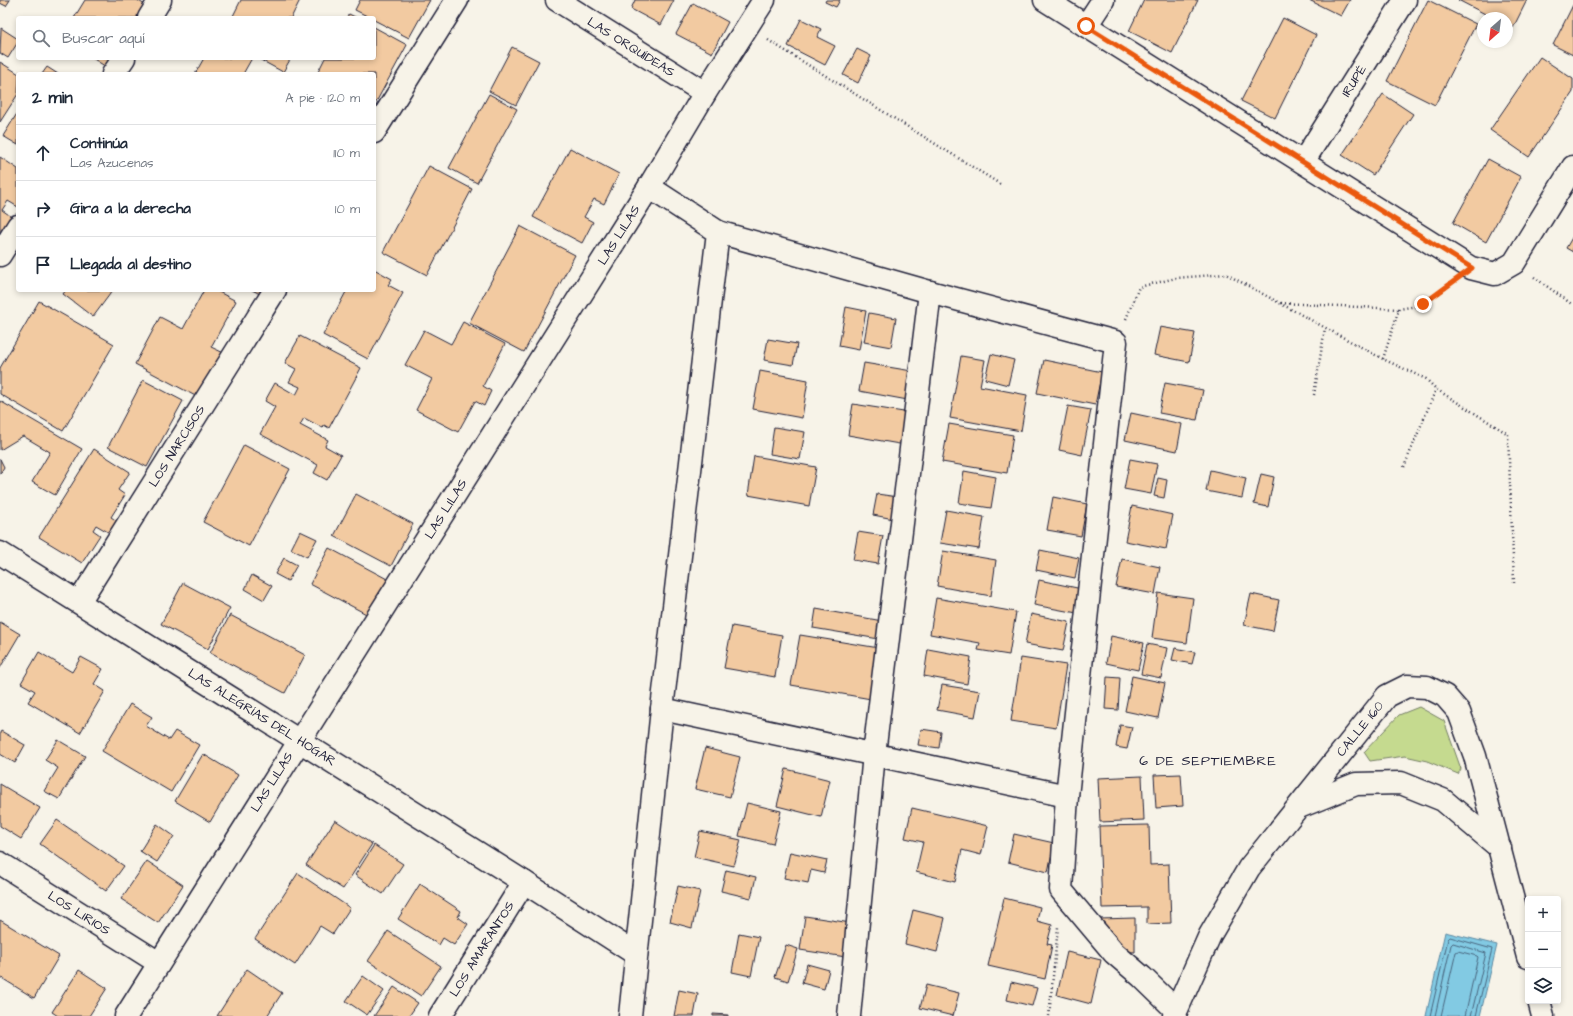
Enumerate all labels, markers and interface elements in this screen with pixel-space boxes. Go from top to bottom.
north arrow [1477,12,1513,48]
street label: LAS ORQUÍDEAS [584,13,678,81]
search box [16,16,376,60]
route start [1077,17,1095,35]
icon: search [30,27,52,49]
text: Buscar aquí [62,28,144,49]
street label: IRUPÉ [1337,61,1371,100]
text: 2 min [32,86,73,110]
text: A pie · 120 m [285,89,360,107]
text: Continúa [70,133,128,154]
icon: ahead [32,142,54,164]
text: 110 m [333,144,360,162]
text: Las Azucenas [70,154,154,172]
icon: right [32,198,54,220]
text: Gira a la derecha [70,198,191,219]
text: 10 m [335,200,360,218]
street label: LAS LILAS [593,202,645,268]
icon: arrive [32,254,54,276]
text: Llegada al destino [70,254,191,275]
route end [1414,295,1432,313]
street label: LOS NARCISOS [145,402,209,490]
street label: LAS LILAS [420,476,472,542]
street label: LAS ALEGRÍAS DEL HOGAR [184,664,340,770]
street label: CALLE 160 [1332,698,1388,760]
street label: LAS LILAS [246,749,298,815]
district label: 6 DE SEPTIEMBRE [1139,751,1277,771]
street label: LOS LIRIOS [44,887,114,939]
map controls [1525,896,1561,1004]
button: + [1525,896,1561,932]
street label: LOS AMARANTOS [445,898,519,1000]
button: − [1525,932,1561,968]
button: layers [1525,968,1561,1004]

